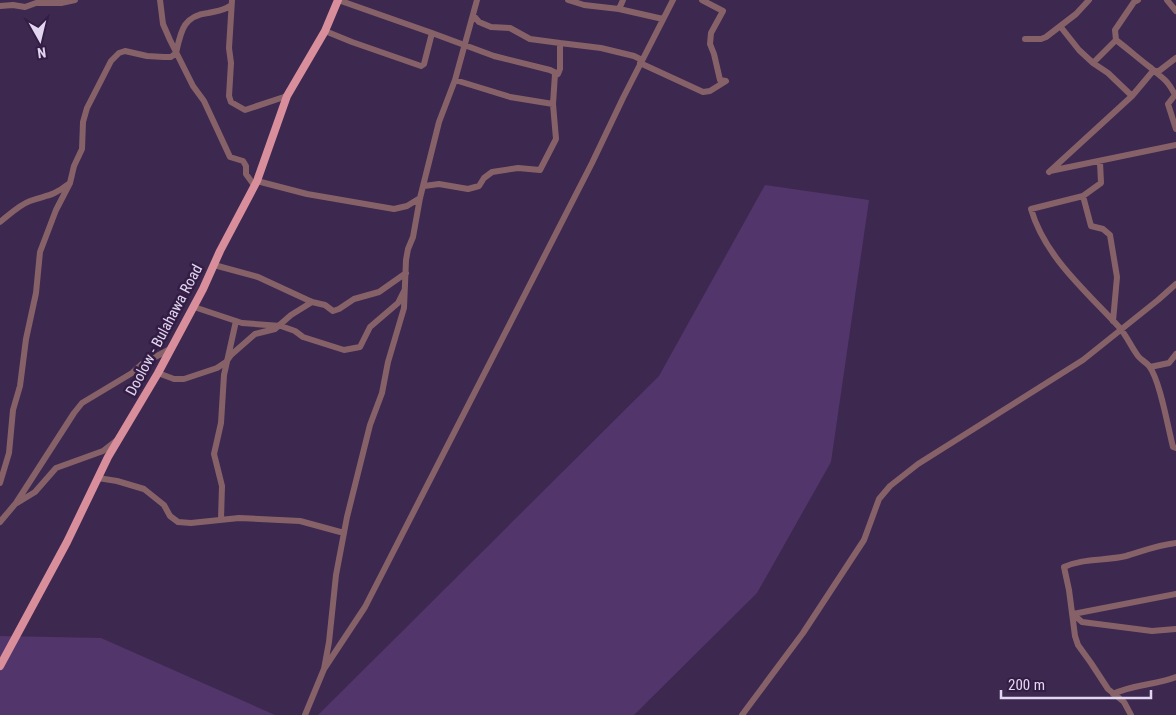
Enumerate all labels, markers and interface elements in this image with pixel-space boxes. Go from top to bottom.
north arrow [15,15,65,65]
text: N [36,44,47,61]
street label: Doolow - Bulahawa Road [122,261,206,399]
scale bar [1001,668,1151,700]
text: 200 m [1008,676,1045,694]

